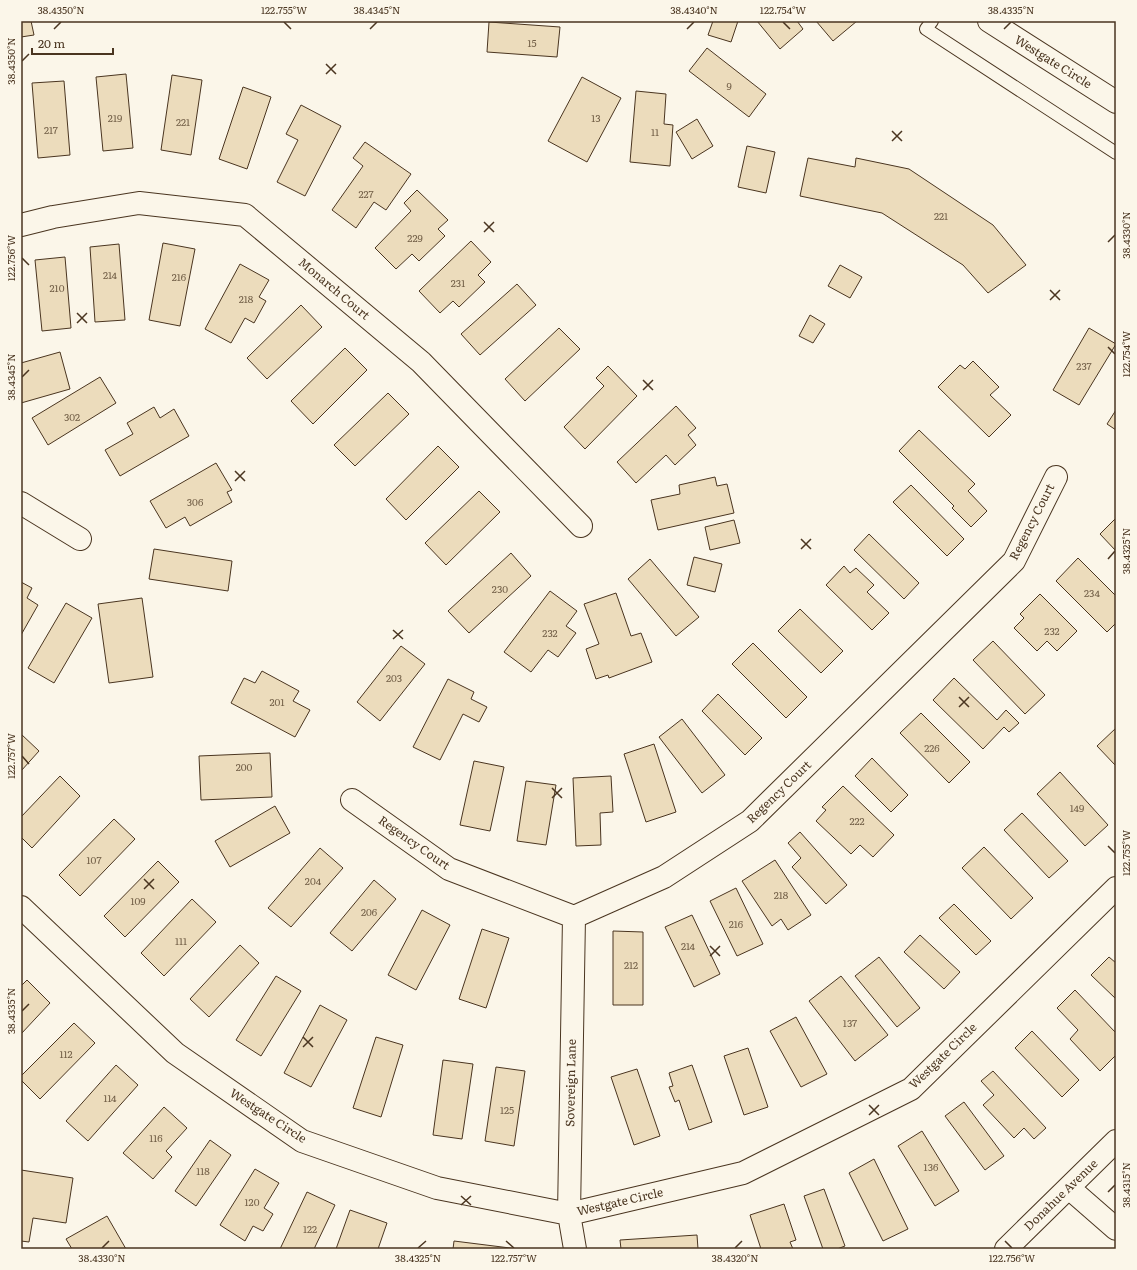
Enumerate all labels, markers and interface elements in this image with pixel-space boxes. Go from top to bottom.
text: 38.4350°N [37,2,85,17]
text: 122.755°W [261,2,307,17]
text: 38.4345°N [354,2,400,17]
text: 38.4340°N [670,2,718,17]
text: 122.754°W [760,2,806,17]
text: 38.4335°N [988,2,1034,17]
scale bar [32,30,113,56]
street label: Westgate Circle [1011,30,1096,92]
text: 20 m [38,34,65,52]
house number: 15 [527,35,537,50]
text: 38.4350°N [3,37,18,85]
house number: 9 [726,78,732,93]
house number: 219 [108,110,122,125]
house number: 13 [591,110,601,125]
house number: 221 [176,114,190,129]
house number: 217 [44,122,58,137]
house number: 11 [651,124,659,139]
house number: 227 [358,186,374,201]
house number: 221 [934,208,948,223]
text: 38.4330°N [1118,211,1133,259]
house number: 229 [407,230,423,245]
text: 122.756°W [3,235,18,281]
street label: Monarch Court [295,253,374,324]
house number: 214 [103,267,118,282]
house number: 216 [172,269,187,284]
house number: 231 [451,275,465,290]
house number: 210 [50,280,65,295]
house number: 218 [239,291,254,306]
text: 122.754°W [1118,331,1133,377]
text: 38.4345°N [3,354,18,400]
house number: 237 [1076,358,1092,373]
house number: 302 [64,409,80,424]
street label: Regency Court [1004,480,1058,563]
house number: 306 [187,494,204,509]
text: 38.4325°N [1118,528,1133,574]
house number: 230 [492,581,508,596]
house number: 234 [1084,585,1100,600]
house number: 232 [1044,623,1060,638]
house number: 232 [542,625,558,640]
house number: 203 [386,670,402,685]
house number: 201 [270,694,284,709]
text: 122.757°W [3,733,18,779]
house number: 226 [924,740,940,755]
street label: Regency Court [742,756,815,827]
house number: 200 [236,759,253,774]
house number: 149 [1070,800,1084,815]
street label: Regency Court [375,811,454,874]
house number: 222 [849,813,865,828]
text: 122.755°W [1118,830,1133,876]
house number: 107 [87,852,101,867]
house number: 204 [305,873,322,888]
house number: 218 [774,887,789,902]
house number: 109 [130,893,146,908]
house number: 206 [361,904,378,919]
house number: 216 [729,916,744,931]
house number: 111 [175,933,187,948]
house number: 214 [681,938,696,953]
house number: 212 [624,957,638,972]
text: 38.4335°N [3,988,18,1034]
house number: 137 [843,1015,857,1030]
street label: Westgate Circle [904,1018,980,1092]
street label: Sovereign Lane [560,1039,580,1127]
house number: 112 [59,1046,73,1061]
street label: Westgate Circle [227,1084,310,1147]
house number: 114 [103,1090,117,1105]
house number: 125 [500,1102,514,1117]
house number: 116 [149,1130,163,1145]
street label: Donahue Avenue [1019,1154,1101,1234]
house number: 136 [924,1159,939,1174]
text: 38.4315°N [1118,1162,1133,1208]
house number: 118 [196,1163,210,1178]
street label: Westgate Circle [575,1182,665,1220]
house number: 120 [245,1194,260,1209]
house number: 122 [303,1221,317,1236]
text: 38.4330°N [78,1250,126,1265]
text: 38.4325°N [395,1250,441,1265]
text: 122.757°W [491,1250,537,1265]
text: 38.4320°N [712,1250,758,1265]
text: 122.756°W [989,1250,1035,1265]

